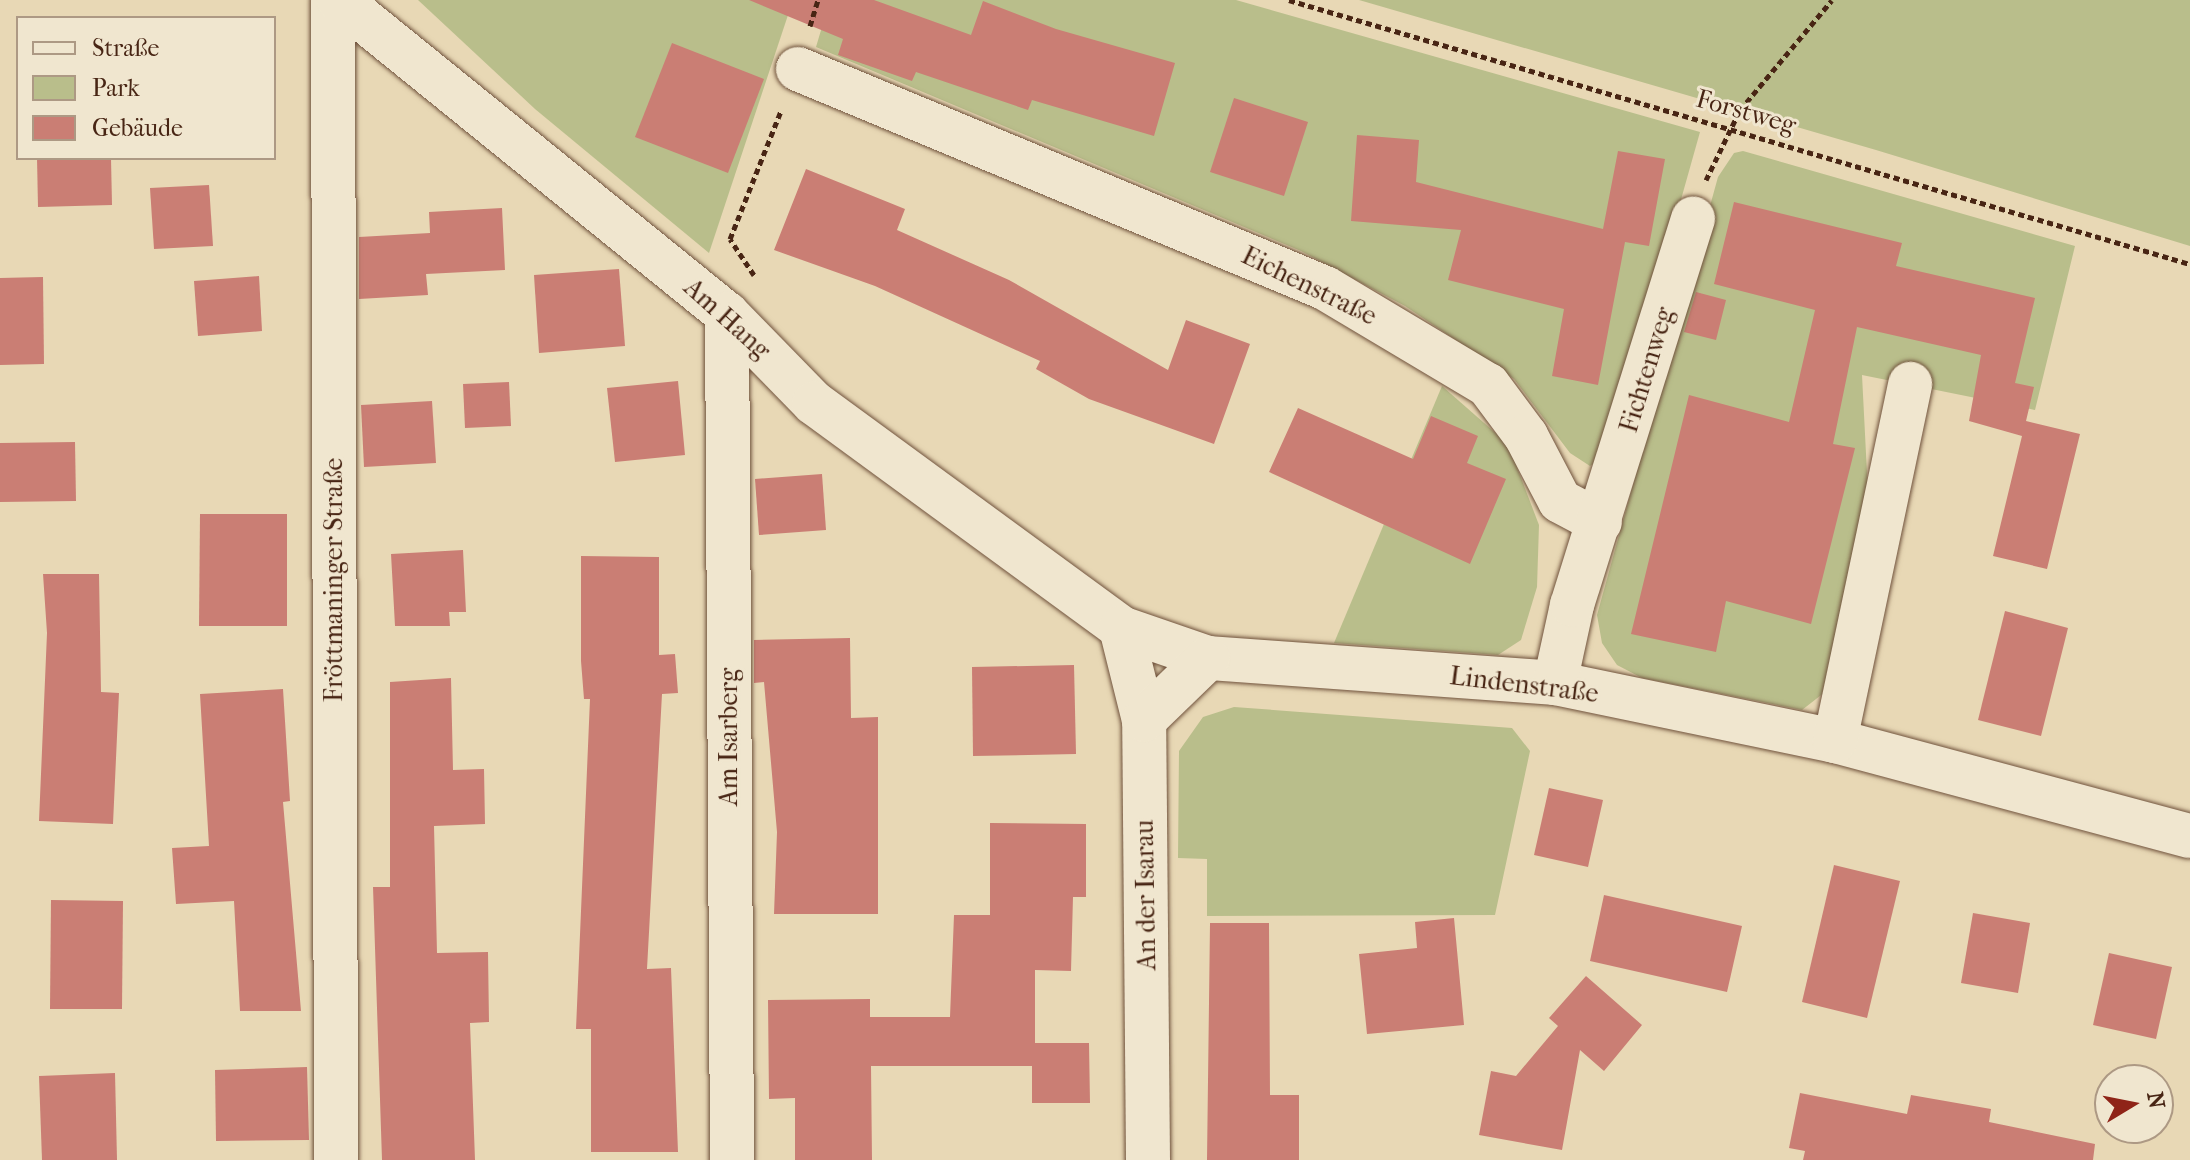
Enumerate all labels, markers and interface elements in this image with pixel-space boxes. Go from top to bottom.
legend [16,16,276,160]
text: Straße [92,34,159,62]
text: Park [92,74,140,102]
street label: Forstweg [1692,83,1800,141]
text: Gebäude [92,114,183,142]
street label: Eichenstraße [1236,240,1382,332]
street label: Am Hang [677,272,777,366]
street label: Fichtenweg [1613,304,1681,436]
street label: Fröttmaninger Straße [318,458,350,702]
street label: Lindenstraße [1448,660,1600,710]
street label: Am Isarberg [713,668,745,806]
street label: An der Isarau [1129,819,1163,971]
north arrow [2094,1064,2174,1144]
text: N [2141,1090,2170,1111]

